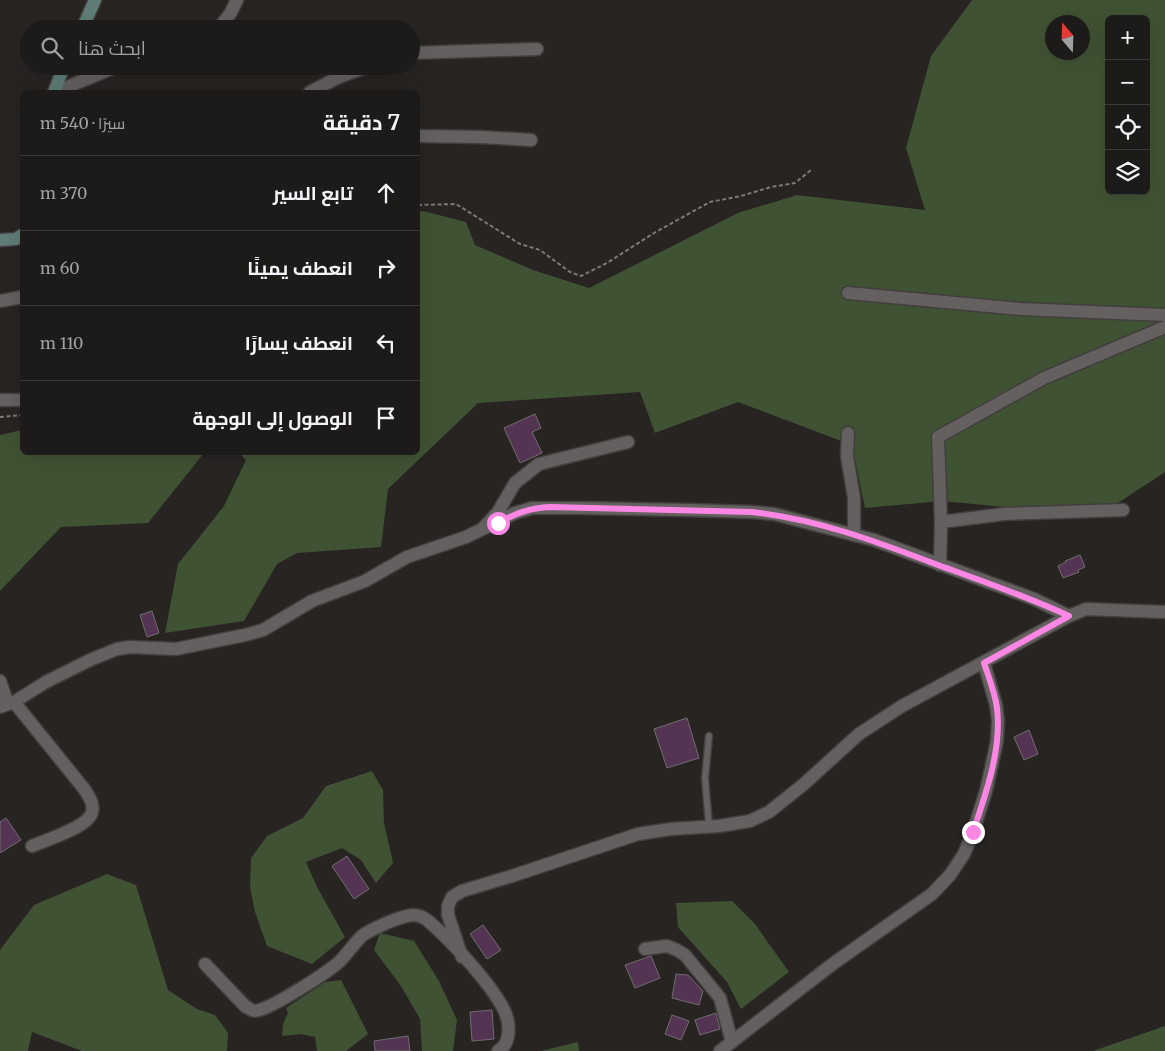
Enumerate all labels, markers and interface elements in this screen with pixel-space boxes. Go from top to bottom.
north arrow [1045,15,1090,60]
map controls [1105,15,1150,195]
button: + [1105,15,1150,60]
search box [20,20,420,75]
icon: search [38,34,66,62]
text: ابحث هنا [78,36,146,60]
button: − [1105,60,1150,105]
button: locate [1105,105,1150,150]
text: 7 دقيقة [323,109,400,136]
text: سيرًا · 540 m [40,113,125,133]
button: layers [1105,150,1150,195]
icon: ahead [372,179,400,207]
text: تابع السير [273,181,353,205]
text: 370 m [40,183,87,203]
icon: right [372,254,400,282]
text: انعطف يمينًا [247,256,353,280]
text: 60 m [40,258,80,278]
icon: left [372,329,400,357]
text: انعطف يسارًا [245,331,353,355]
text: 110 m [40,333,83,353]
icon: arrive [372,404,400,432]
text: الوصول إلى الوجهة [193,406,353,430]
route start [487,512,510,535]
route end [962,821,985,844]

